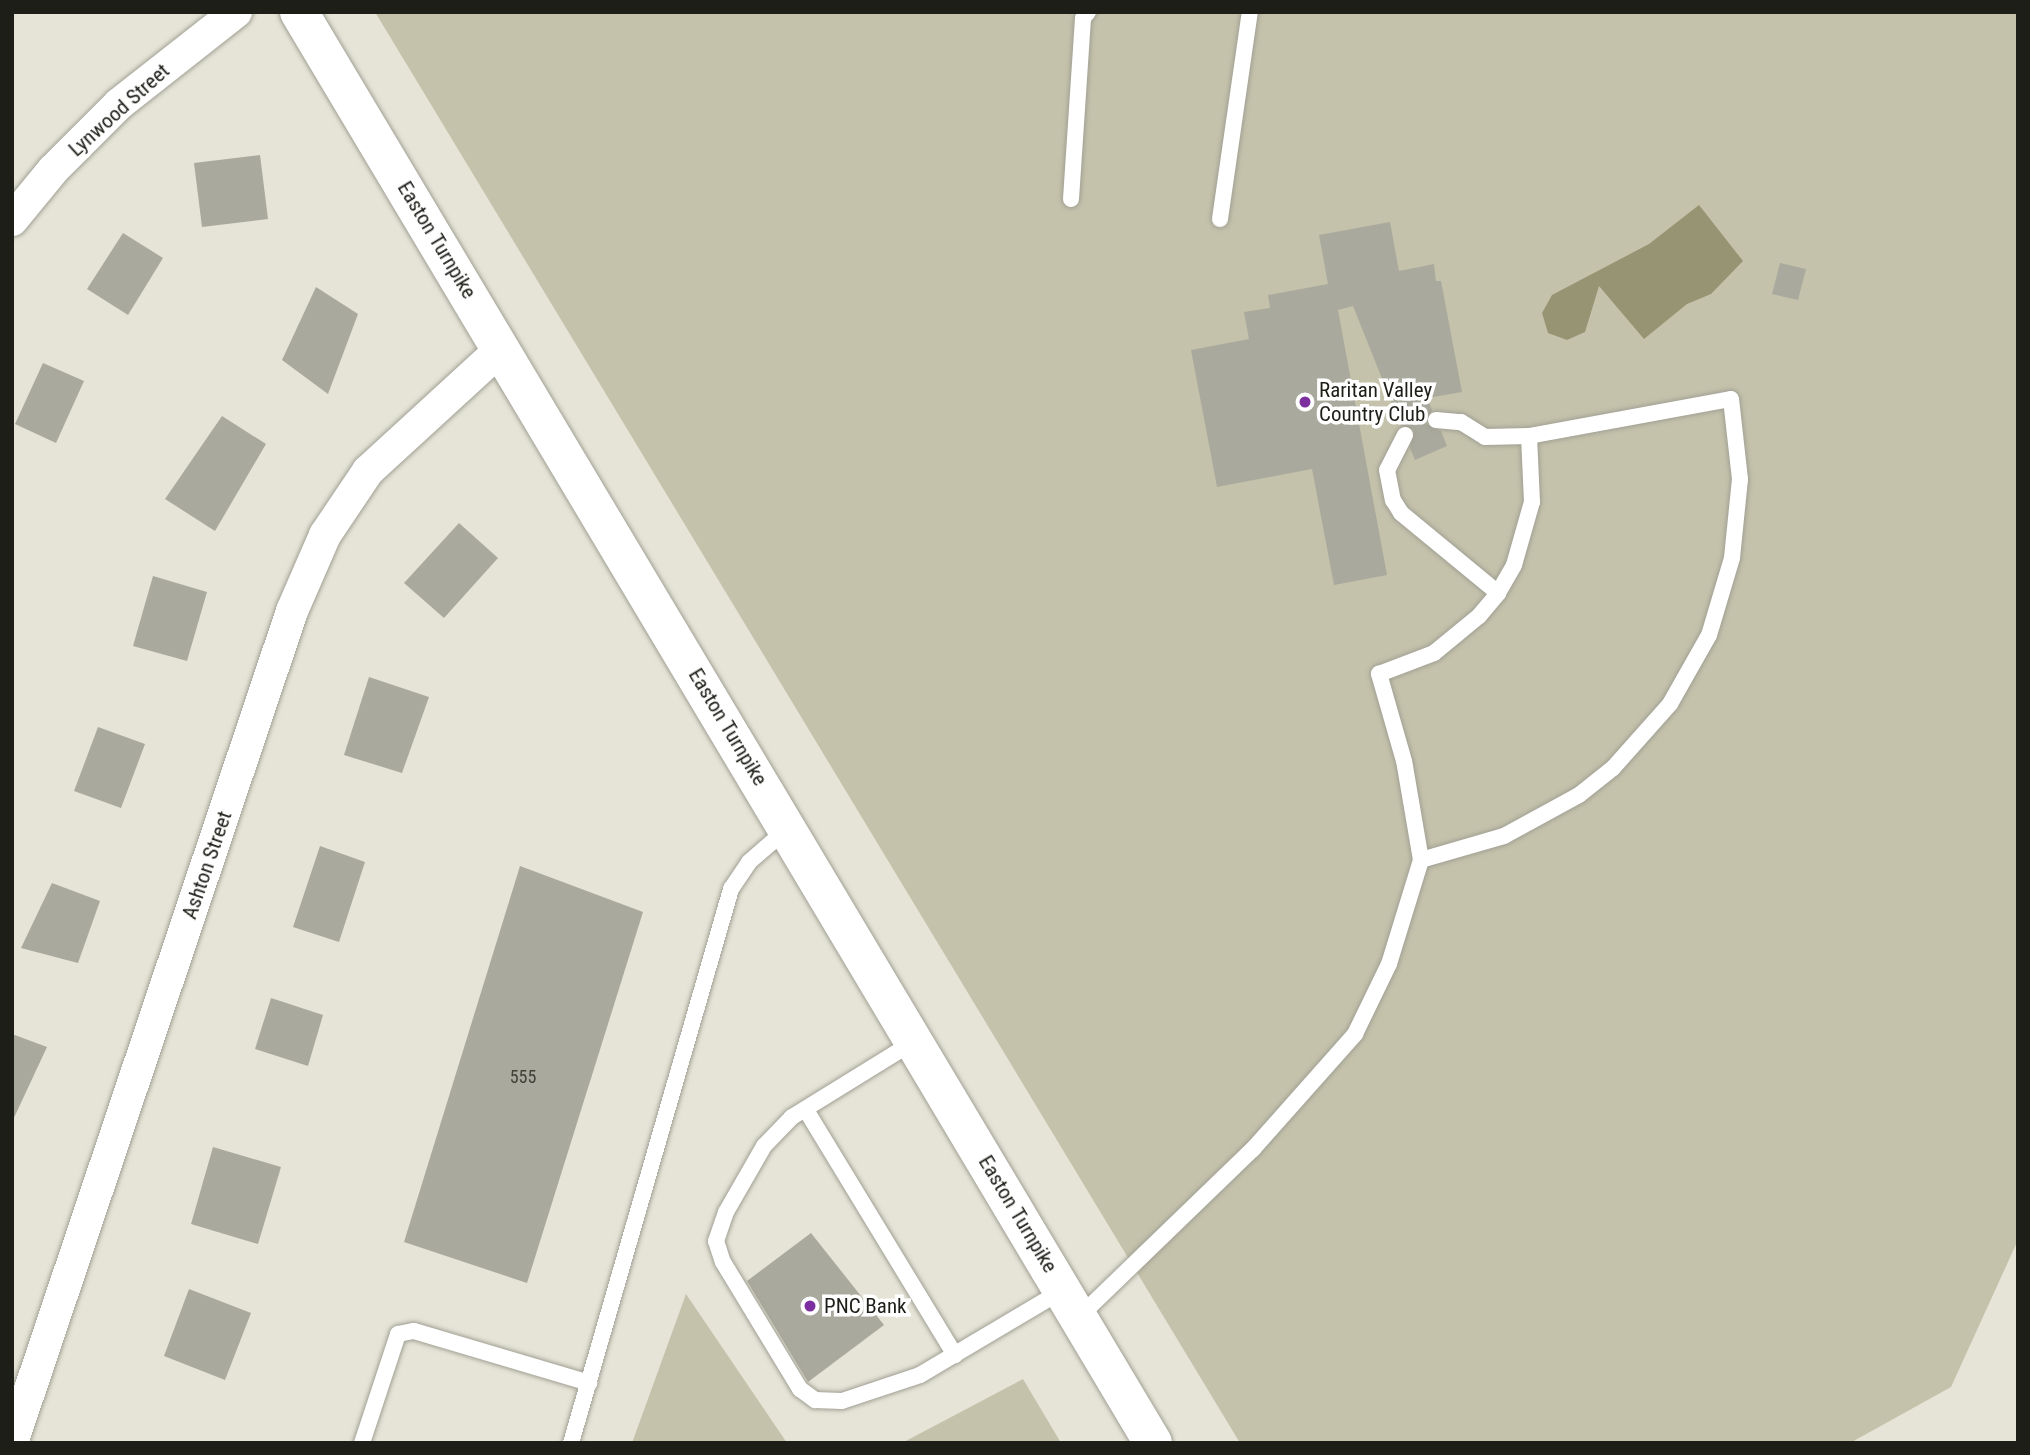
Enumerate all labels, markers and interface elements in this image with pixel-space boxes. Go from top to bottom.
street label: Lynwood Street [63,58,175,162]
street label: Easton Turnpike [392,177,482,303]
place label: Raritan Valley Country Club [1319,377,1432,427]
marker: Raritan Valley Country Club [1297,394,1313,410]
street label: Easton Turnpike [683,664,773,790]
street label: Ashton Street [177,808,237,922]
house number: 555 [510,1066,536,1088]
street label: Easton Turnpike [973,1151,1063,1277]
place label: PNC Bank [824,1293,907,1319]
marker: PNC Bank [802,1298,818,1314]

